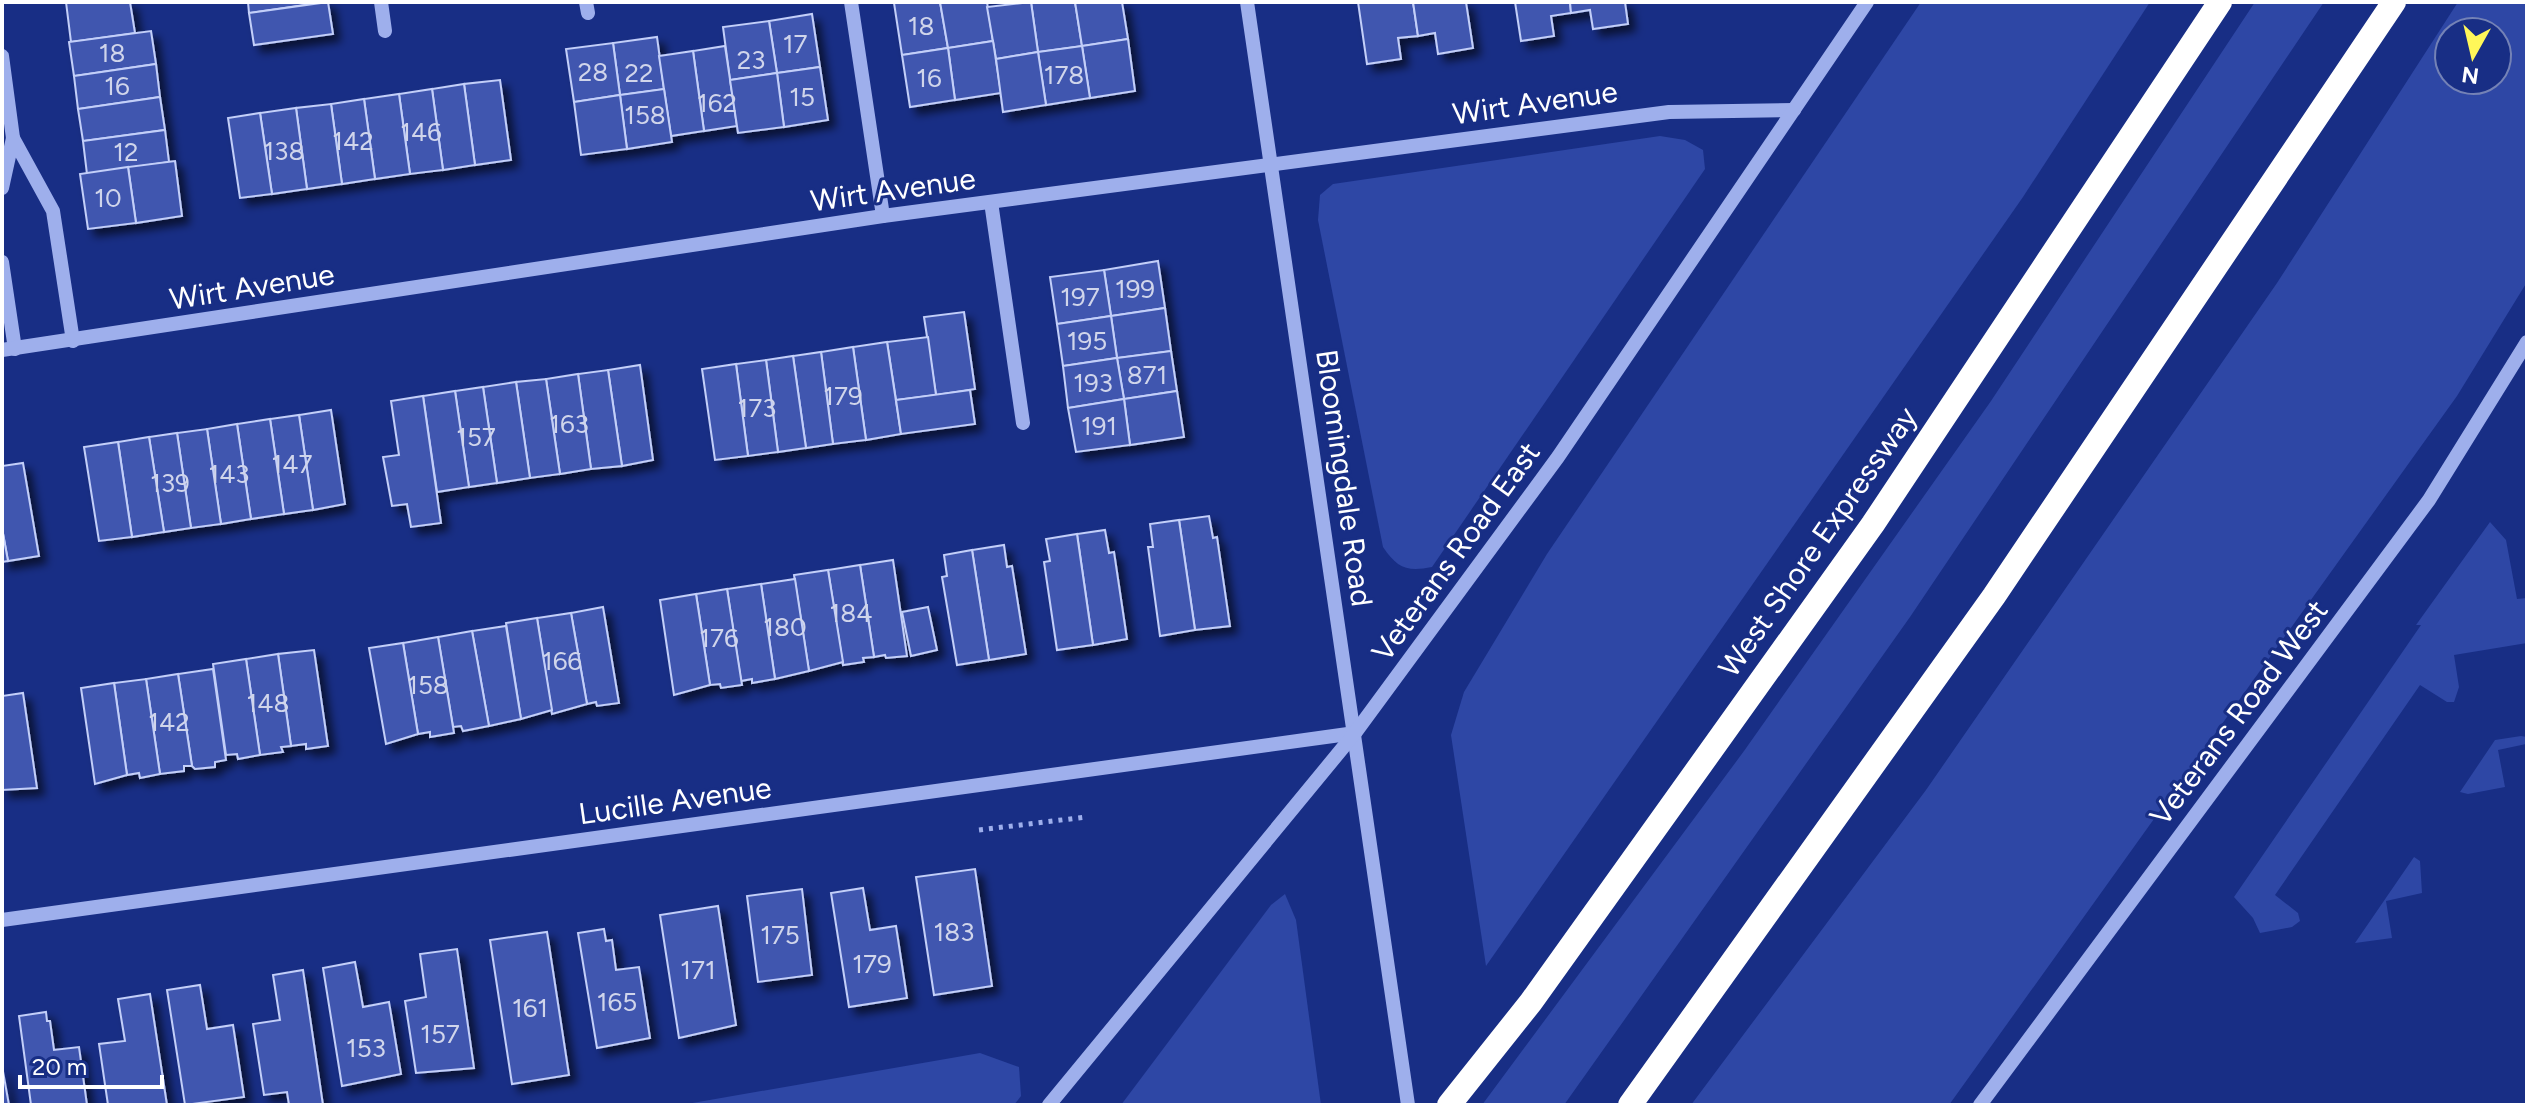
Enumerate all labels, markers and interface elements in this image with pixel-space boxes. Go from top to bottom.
house number: 18 [908,10,934,42]
north arrow [2433,16,2513,96]
house number: 17 [783,28,807,60]
house number: 18 [99,37,125,69]
house number: 23 [737,44,765,76]
house number: 28 [578,56,608,88]
house number: 22 [624,57,654,89]
house number: 178 [1044,59,1084,91]
text: N [2460,61,2481,90]
house number: 16 [916,62,942,94]
house number: 16 [104,70,130,102]
street label: Wirt Avenue [1450,73,1620,132]
house number: 15 [789,81,815,113]
house number: 162 [697,87,737,119]
house number: 158 [624,99,666,131]
house number: 146 [400,116,442,148]
house number: 142 [332,125,374,157]
house number: 138 [264,135,304,167]
house number: 12 [113,136,139,168]
street label: Wirt Avenue [808,160,978,219]
house number: 10 [94,182,122,214]
street label: Wirt Avenue [167,255,337,318]
house number: 199 [1115,273,1155,305]
house number: 197 [1060,281,1100,313]
house number: 195 [1067,325,1107,357]
street label: Bloomingdale Road [1308,347,1381,609]
house number: 871 [1127,359,1167,391]
house number: 193 [1073,367,1113,399]
house number: 179 [823,380,863,412]
house number: 173 [738,392,776,424]
street label: West Shore Expressway [1710,399,1925,684]
house number: 163 [549,408,589,440]
house number: 191 [1081,410,1117,442]
house number: 157 [456,421,496,453]
street label: Veterans Road East [1364,435,1548,669]
house number: 147 [272,448,312,480]
house number: 143 [208,458,250,490]
house number: 139 [150,467,190,499]
street label: Veterans Road West [2142,593,2336,833]
house number: 184 [830,597,872,629]
house number: 180 [763,611,807,643]
house number: 176 [699,622,739,654]
house number: 166 [542,645,582,677]
house number: 158 [407,669,449,701]
house number: 148 [247,687,289,719]
house number: 142 [148,706,190,738]
street label: Lucille Avenue [576,769,774,832]
house number: 183 [934,916,974,948]
house number: 175 [760,919,800,951]
house number: 179 [852,948,892,980]
house number: 171 [680,954,716,986]
house number: 165 [597,986,637,1018]
house number: 161 [512,992,548,1024]
house number: 157 [420,1018,460,1050]
house number: 153 [346,1032,386,1064]
scale bar [20,1039,162,1089]
text: 20 m [32,1052,87,1081]

